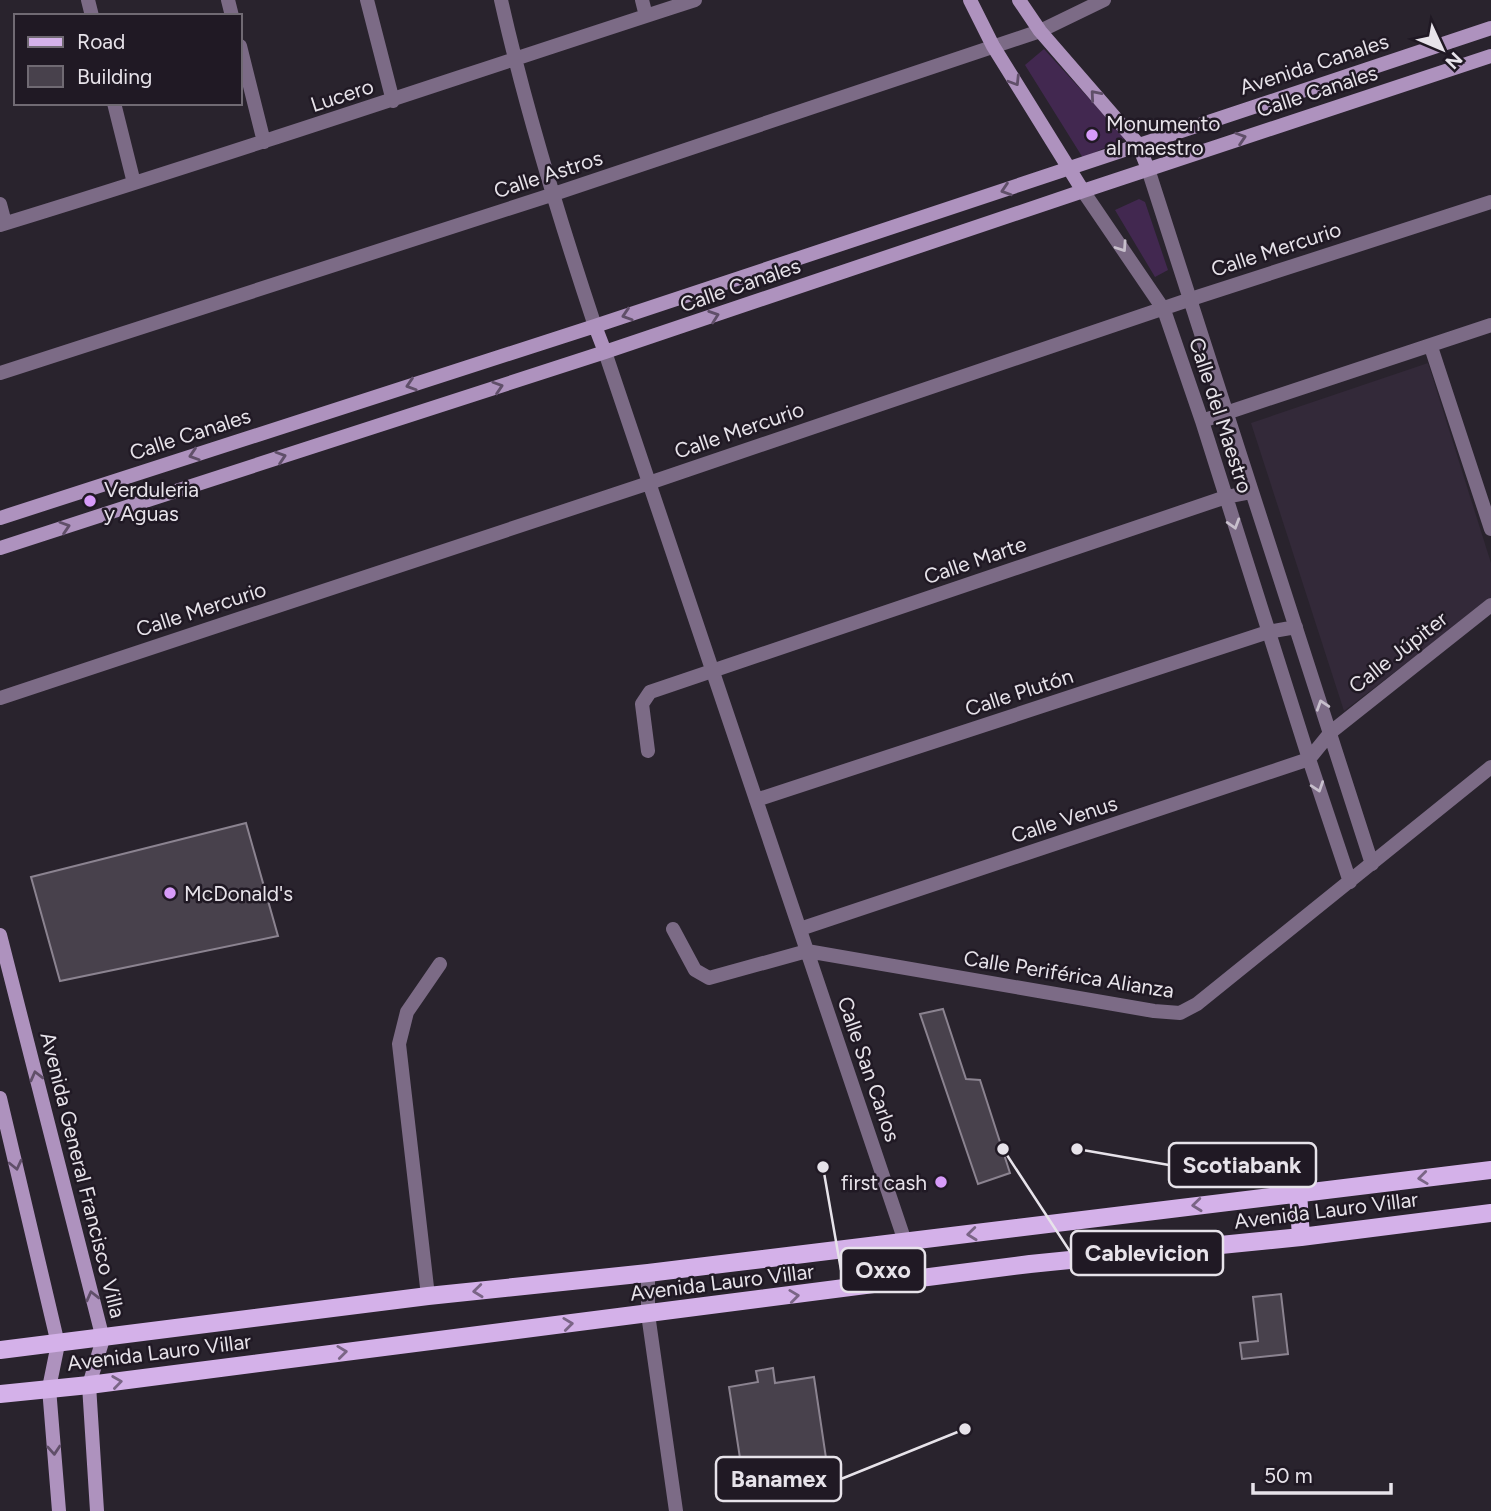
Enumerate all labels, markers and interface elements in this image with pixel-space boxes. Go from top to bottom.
legend [14,14,242,105]
north arrow [1407,14,1477,84]
street label: Avenida Canales [1236,28,1392,100]
text: Road [77,29,125,54]
text: N [1440,47,1467,74]
street label: Calle Canales [1253,60,1381,122]
text: Building [77,64,152,89]
street label: Lucero [307,73,377,117]
one-way arrow [1007,73,1020,86]
one-way arrow [1091,90,1103,103]
place label: Monumento al maestro [1106,111,1221,160]
marker: Monumento al maestro [1084,127,1100,143]
one-way arrow [1235,132,1247,147]
street label: Calle Astros [491,145,605,203]
one-way arrow [1000,182,1013,196]
street label: Calle Mercurio [1208,216,1344,282]
one-way arrow [1113,239,1126,252]
street label: Calle Canales [676,253,804,317]
one-way arrow [622,307,634,321]
one-way arrow [708,309,720,324]
street label: Calle del Maestro [1184,334,1258,496]
one-way arrow [405,377,417,391]
one-way arrow [491,381,504,395]
street label: Calle Mercurio [671,396,807,464]
street label: Calle Canales [126,403,254,465]
one-way arrow [189,447,201,461]
one-way arrow [275,451,287,465]
place label: Verduleria y Aguas [104,477,199,526]
marker: Verduleria y Aguas [82,493,98,509]
one-way arrow [1226,517,1240,530]
one-way arrow [59,520,71,535]
street label: Calle Marte [921,531,1029,589]
street label: Calle Mercurio [133,576,269,642]
street label: Calle Júpiter [1344,606,1452,698]
street label: Calle Plutón [962,663,1076,721]
one-way arrow [1316,700,1330,712]
one-way arrow [1310,781,1324,793]
street label: Calle Venus [1008,790,1120,848]
place label: McDonald's [184,881,293,906]
marker: McDonald's [162,885,178,901]
street label: Calle Periférica Alianza [962,945,1176,1003]
street label: Calle San Carlos [832,993,906,1145]
street label: Avenida General Francisco Villa [35,1029,131,1321]
one-way arrow [30,1070,44,1082]
callout: Scotiabank [1169,1143,1316,1187]
text: Scotiabank [1183,1151,1302,1179]
one-way arrow [8,1158,22,1170]
place label: first cash [841,1170,927,1195]
one-way arrow [1417,1171,1429,1186]
marker: first cash [933,1174,949,1190]
street label: Avenida Lauro Villar [1233,1186,1419,1234]
one-way arrow [1192,1197,1203,1212]
one-way arrow [966,1226,978,1241]
callout: Cablevicion [1071,1231,1223,1275]
text: Cablevicion [1085,1239,1209,1267]
callout: Oxxo [841,1248,925,1292]
text: Oxxo [855,1256,911,1284]
street label: Avenida Lauro Villar [629,1258,815,1306]
one-way arrow [472,1283,484,1298]
one-way arrow [788,1288,799,1303]
one-way arrow [86,1290,100,1302]
one-way arrow [562,1316,574,1331]
street label: Avenida Lauro Villar [66,1328,252,1376]
one-way arrow [336,1344,348,1359]
one-way arrow [111,1374,122,1389]
one-way arrow [46,1444,61,1455]
scale bar [1253,1452,1391,1496]
callout: Banamex [716,1457,841,1501]
text: 50 m [1264,1463,1313,1488]
text: Banamex [731,1465,828,1493]

